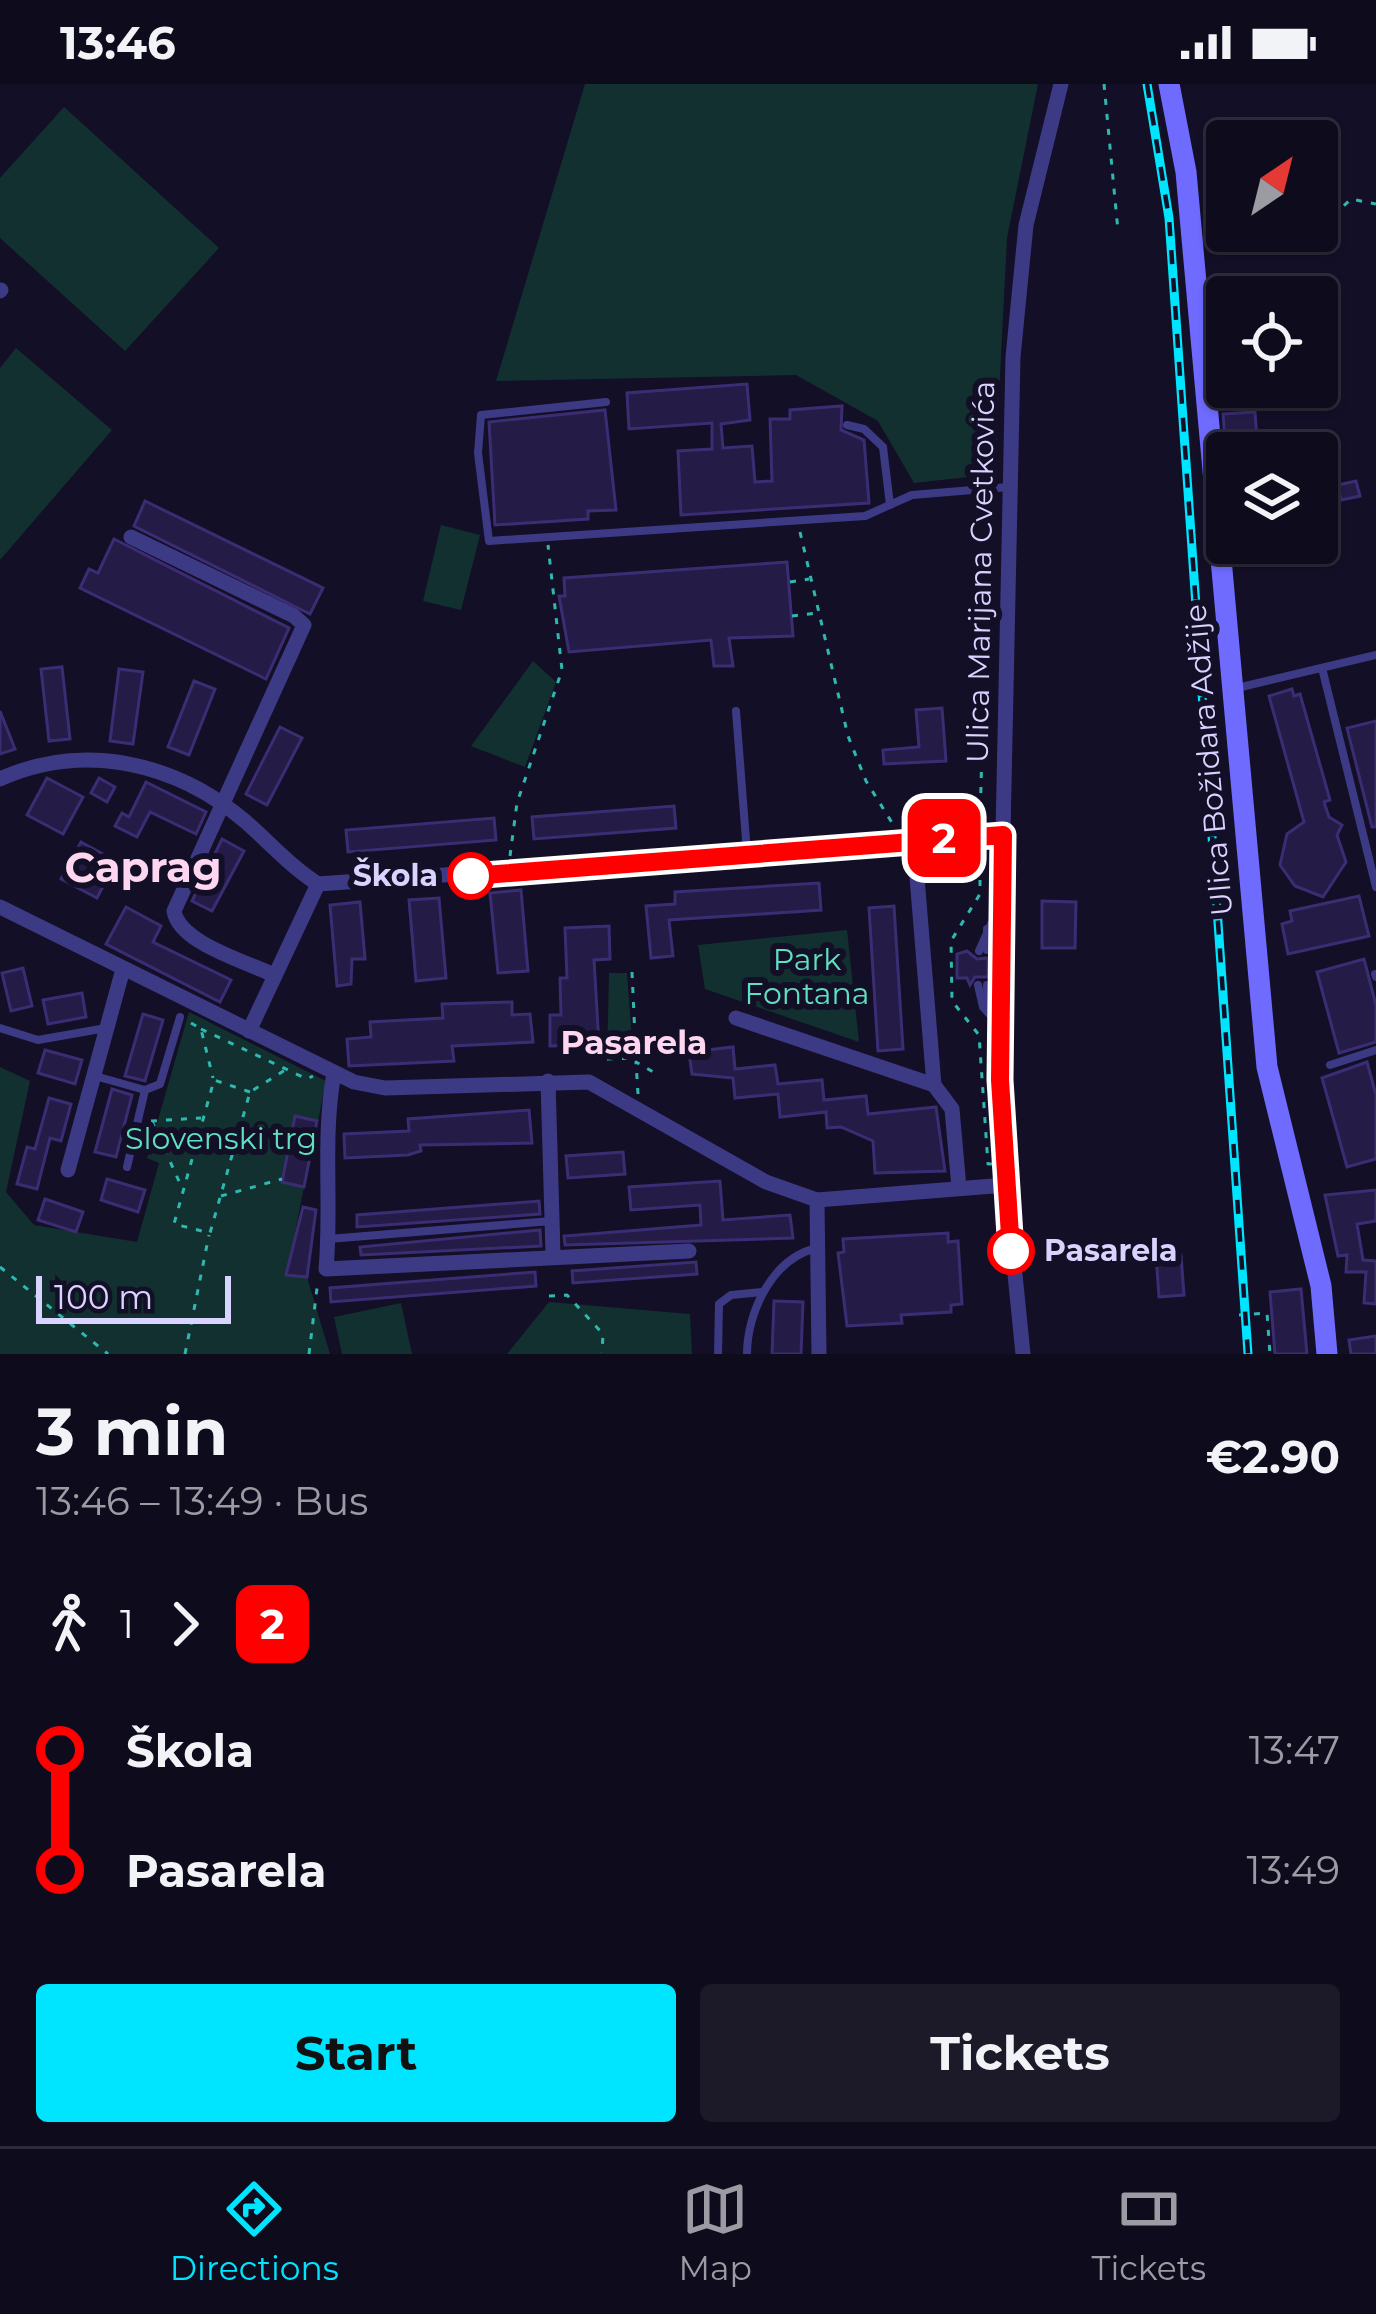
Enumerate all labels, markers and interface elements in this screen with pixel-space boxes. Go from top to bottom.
text: 13:46 [60,15,176,70]
north arrow [1206,120,1338,252]
map controls [1206,120,1338,564]
button: locate [1206,276,1338,408]
street label: Ulica Marijana Cvetkovića [959,381,1002,763]
button: layers [1206,432,1338,564]
street label: Ulica Božidara Adžije [1176,603,1241,917]
line badge: 2 [905,799,983,877]
text: 2 [932,812,956,864]
district label: Caprag [64,841,222,893]
marker: Škola [449,854,493,898]
place label: Škola [353,857,438,894]
park label: Park Fontana [745,941,869,1012]
district label: Pasarela [561,1022,707,1062]
park label: Slovenski trg [125,1120,317,1157]
marker: Pasarela [989,1229,1033,1273]
place label: Pasarela [1044,1232,1178,1269]
scale bar [36,1270,231,1323]
text: 100 m [54,1277,153,1317]
text: 3 min [36,1391,228,1472]
text: €2.90 [1206,1429,1340,1484]
text: 13:46 – 13:49 · Bus [36,1477,368,1525]
icon: walk [36,1591,102,1657]
icon: forward [152,1591,218,1657]
text: 2 [260,1598,285,1650]
text: 1 [120,1600,134,1648]
text: Škola [126,1723,254,1778]
text: 13:47 [1249,1726,1340,1774]
text: Pasarela [126,1843,326,1898]
text: 13:49 [1246,1846,1340,1894]
button: Start [36,1984,676,2122]
button: Tickets [700,1984,1340,2122]
tab: Directions [170,2176,339,2288]
tab: Map [679,2176,752,2288]
tab: Tickets [1092,2176,1206,2288]

